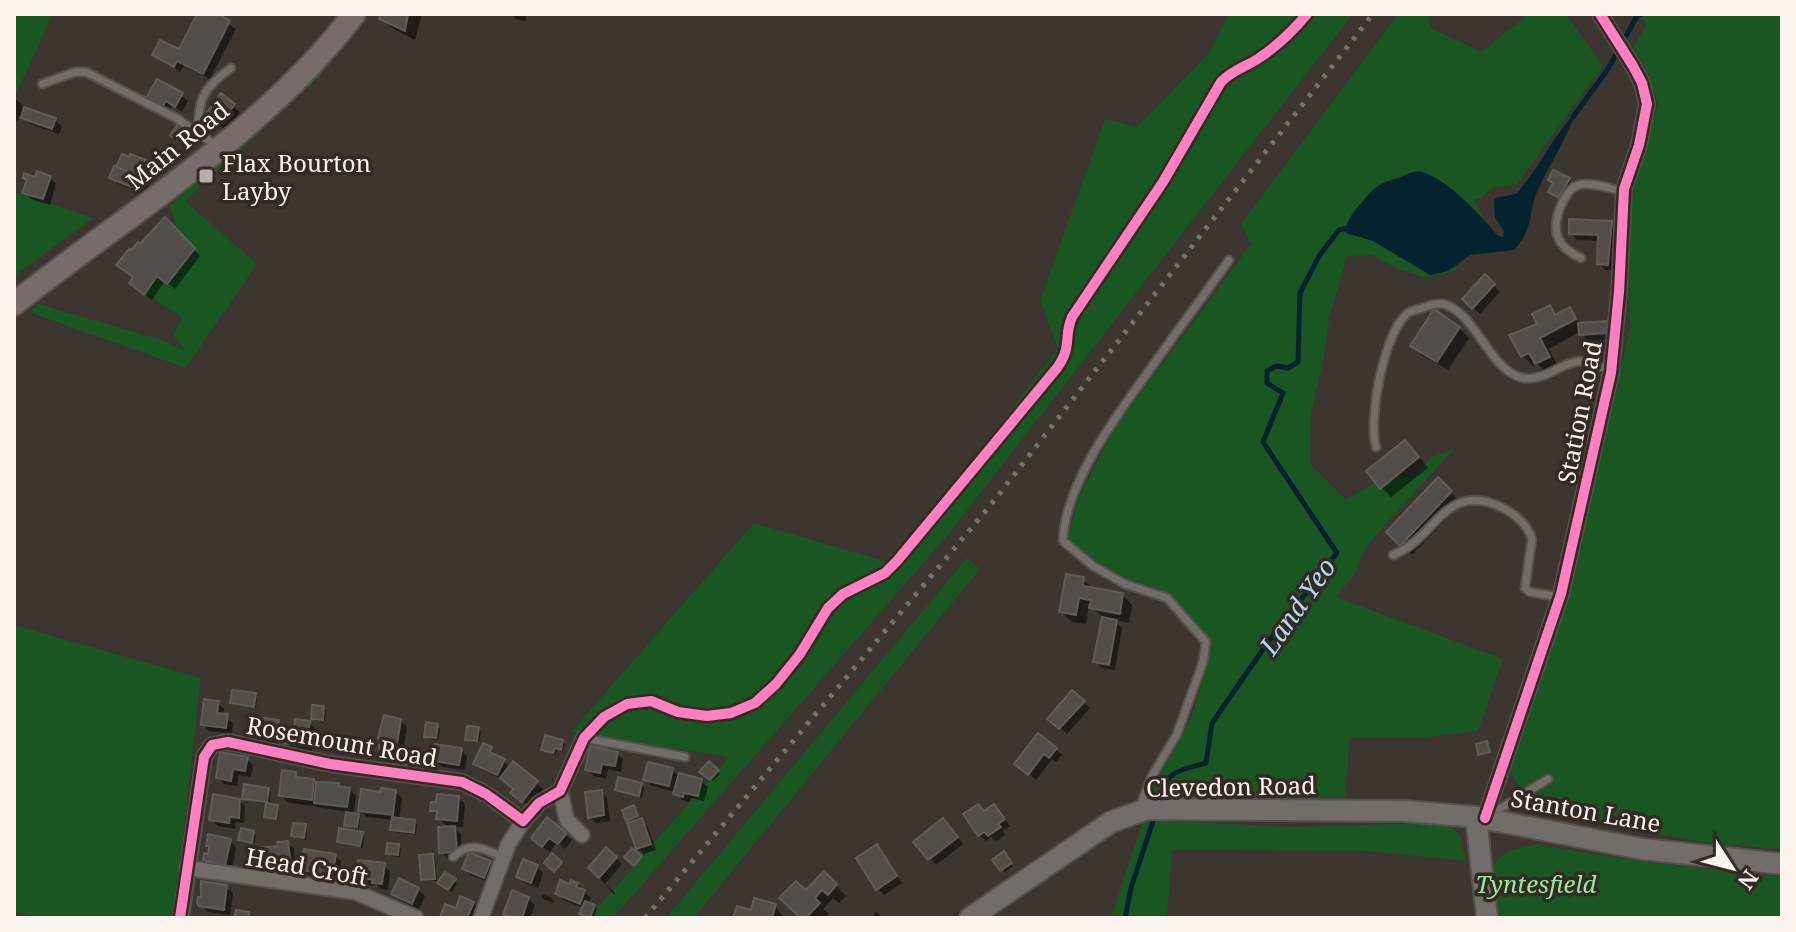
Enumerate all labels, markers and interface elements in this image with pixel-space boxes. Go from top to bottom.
street label: Main Road [119,93,235,197]
place label: Flax Bourton Layby [222,146,371,207]
marker: Flax Bourton Layby [197,167,215,185]
street label: Station Road [1549,338,1609,486]
water label: Land Yeo [1250,550,1344,663]
street label: Rosemount Road [244,708,440,774]
street label: Clevedon Road [1146,768,1316,804]
street label: Stanton Lane [1509,781,1663,839]
north arrow [1692,828,1772,908]
street label: Head Croft [243,839,371,893]
text: N [1732,865,1766,896]
park label: Tyntesfield [1476,867,1597,900]

